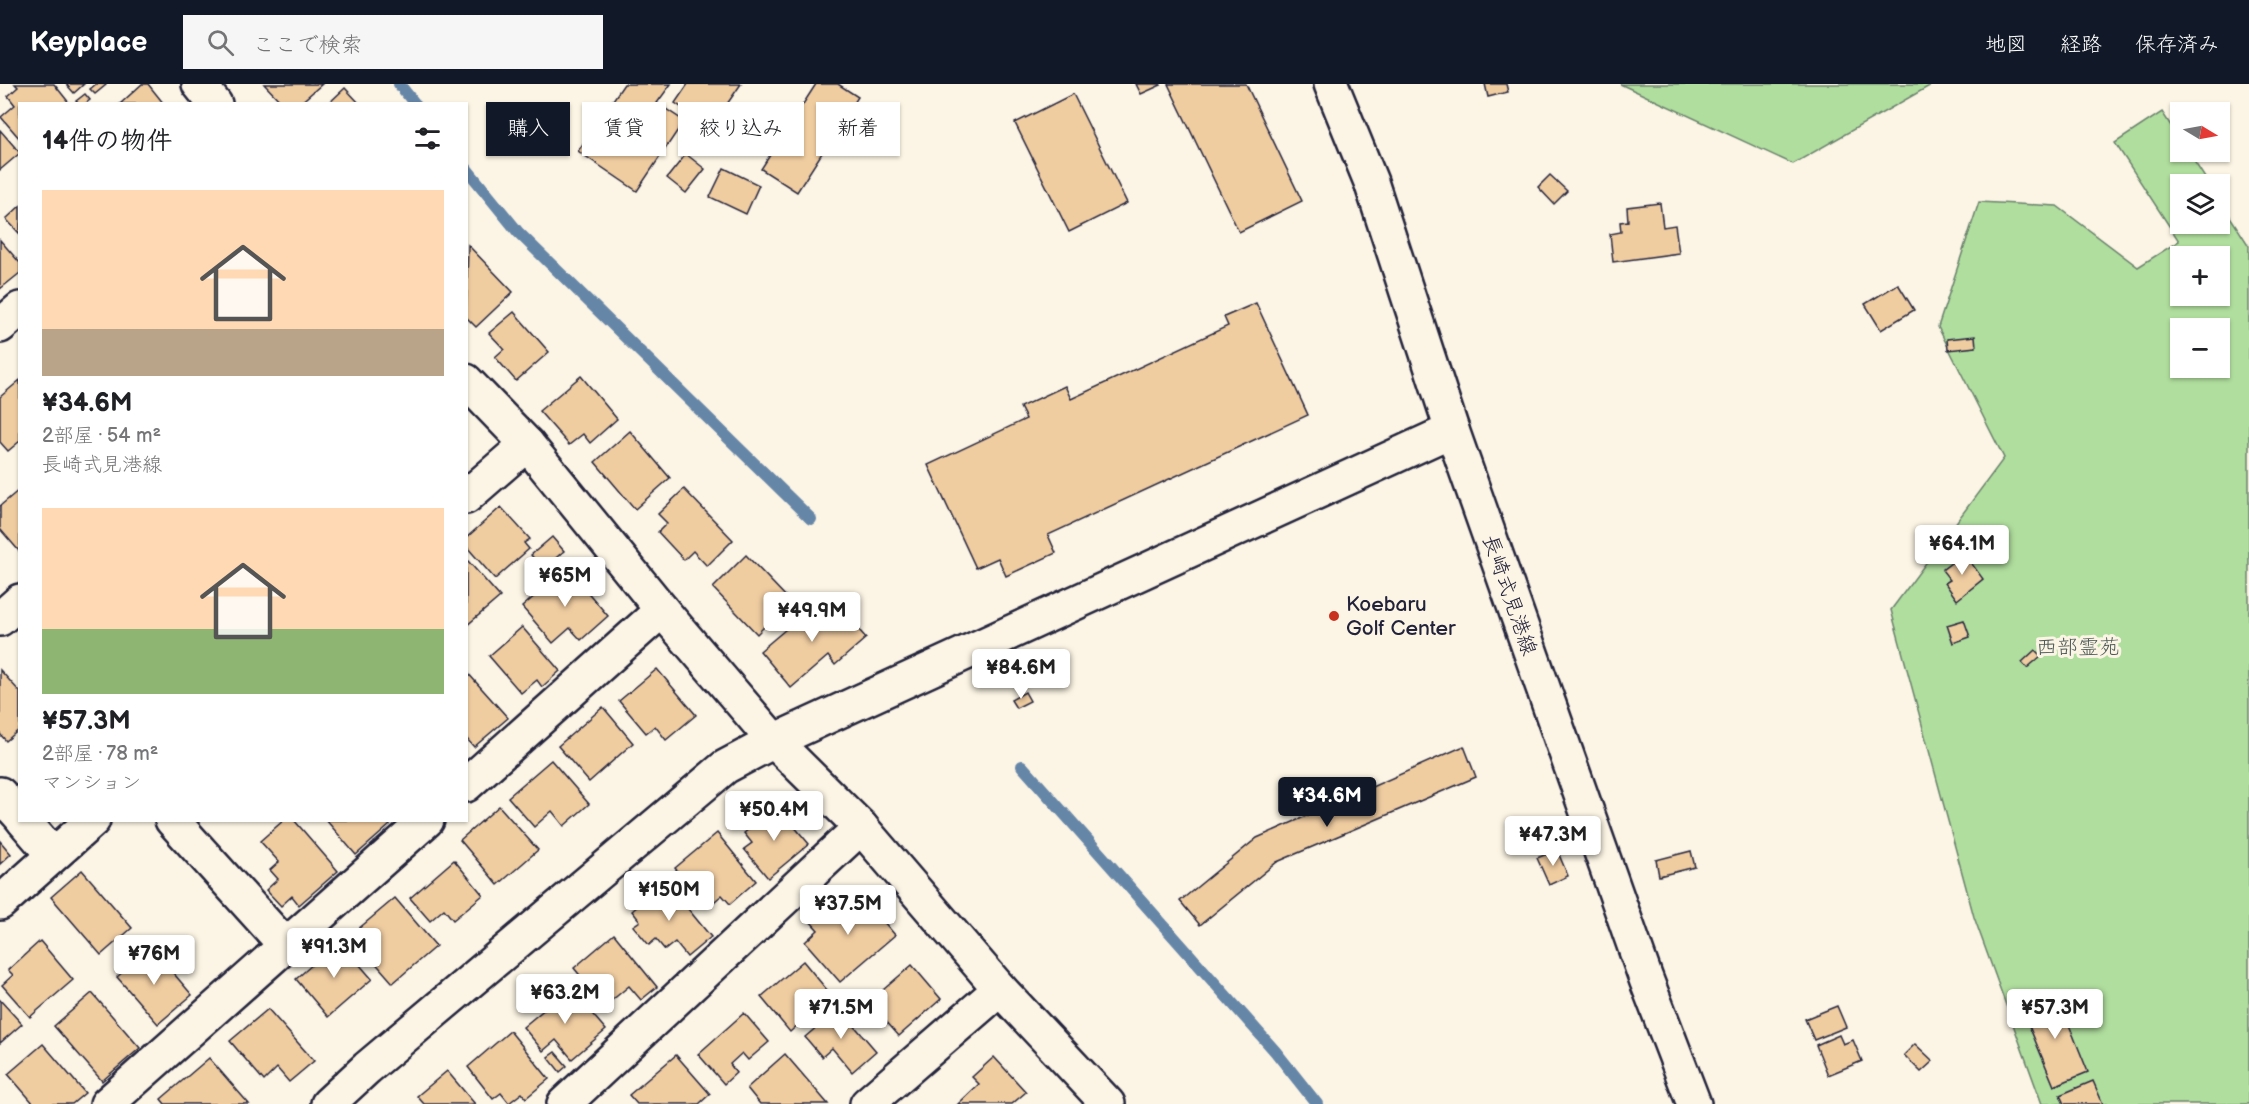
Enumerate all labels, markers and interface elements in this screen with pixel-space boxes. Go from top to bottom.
search box [183,15,603,69]
text: Keyplace [30,26,147,59]
icon: search [204,26,237,59]
text: ここで検索 [252,32,362,59]
text: 地図 [1985,32,2027,57]
text: 経路 [2060,32,2102,57]
text: 保存済み [2135,32,2219,57]
chip: 購入 [486,102,570,156]
chip: 賃貸 [582,102,666,156]
chip: 絞り込み [678,102,804,156]
chip: 新着 [816,102,900,156]
north arrow [2170,102,2230,162]
map controls [2170,102,2230,378]
icon: filters [411,122,444,155]
text: 14件の物件 [42,126,172,157]
button: layers [2170,174,2230,234]
icon: home [189,229,297,337]
button: + [2170,246,2230,306]
button: − [2170,318,2230,378]
text: ¥34.6M [42,388,132,419]
text: 2部屋 · 54 m² [42,424,161,448]
text: 長崎式見港線 [42,453,162,477]
pin: ¥64.1M [1913,525,2011,576]
street label: 長崎式見港線 [1477,532,1542,659]
text: ¥64.1M [1929,532,1995,556]
icon: home [189,547,297,655]
pin: ¥65M [529,557,601,608]
text: ¥65M [538,564,592,588]
pin: ¥49.9M [763,592,861,643]
place label: Koebaru Golf Center [1346,592,1456,641]
text: ¥49.9M [777,599,847,623]
marker: Koebaru Golf Center [1327,609,1341,623]
park label: 西部霊苑 [2036,635,2120,660]
pin: ¥84.6M [972,649,1070,700]
text: ¥84.6M [986,656,1056,680]
text: ¥57.3M [42,706,131,737]
text: 2部屋 · 78 m² [42,742,158,766]
text: マンション [42,771,141,795]
pin: ¥34.6M [1278,777,1376,828]
text: ¥34.6M [1292,784,1362,808]
pin: ¥50.4M [725,791,823,842]
text: ¥50.4M [739,798,809,822]
pin: ¥47.3M [1504,816,1602,867]
text: ¥47.3M [1519,823,1587,847]
pin: ¥150M [627,871,711,922]
text: ¥150M [638,878,700,902]
pin: ¥37.5M [799,885,897,936]
text: ¥37.5M [814,892,882,916]
pin: ¥91.3M [285,928,383,979]
pin: ¥76M [118,935,190,986]
text: ¥91.3M [301,935,367,959]
text: ¥76M [128,942,180,966]
pin: ¥63.2M [516,974,614,1025]
text: ¥63.2M [530,981,600,1005]
pin: ¥71.5M [792,989,890,1040]
pin: ¥57.3M [2006,989,2104,1040]
text: ¥71.5M [809,996,873,1020]
text: ¥57.3M [2021,996,2089,1020]

